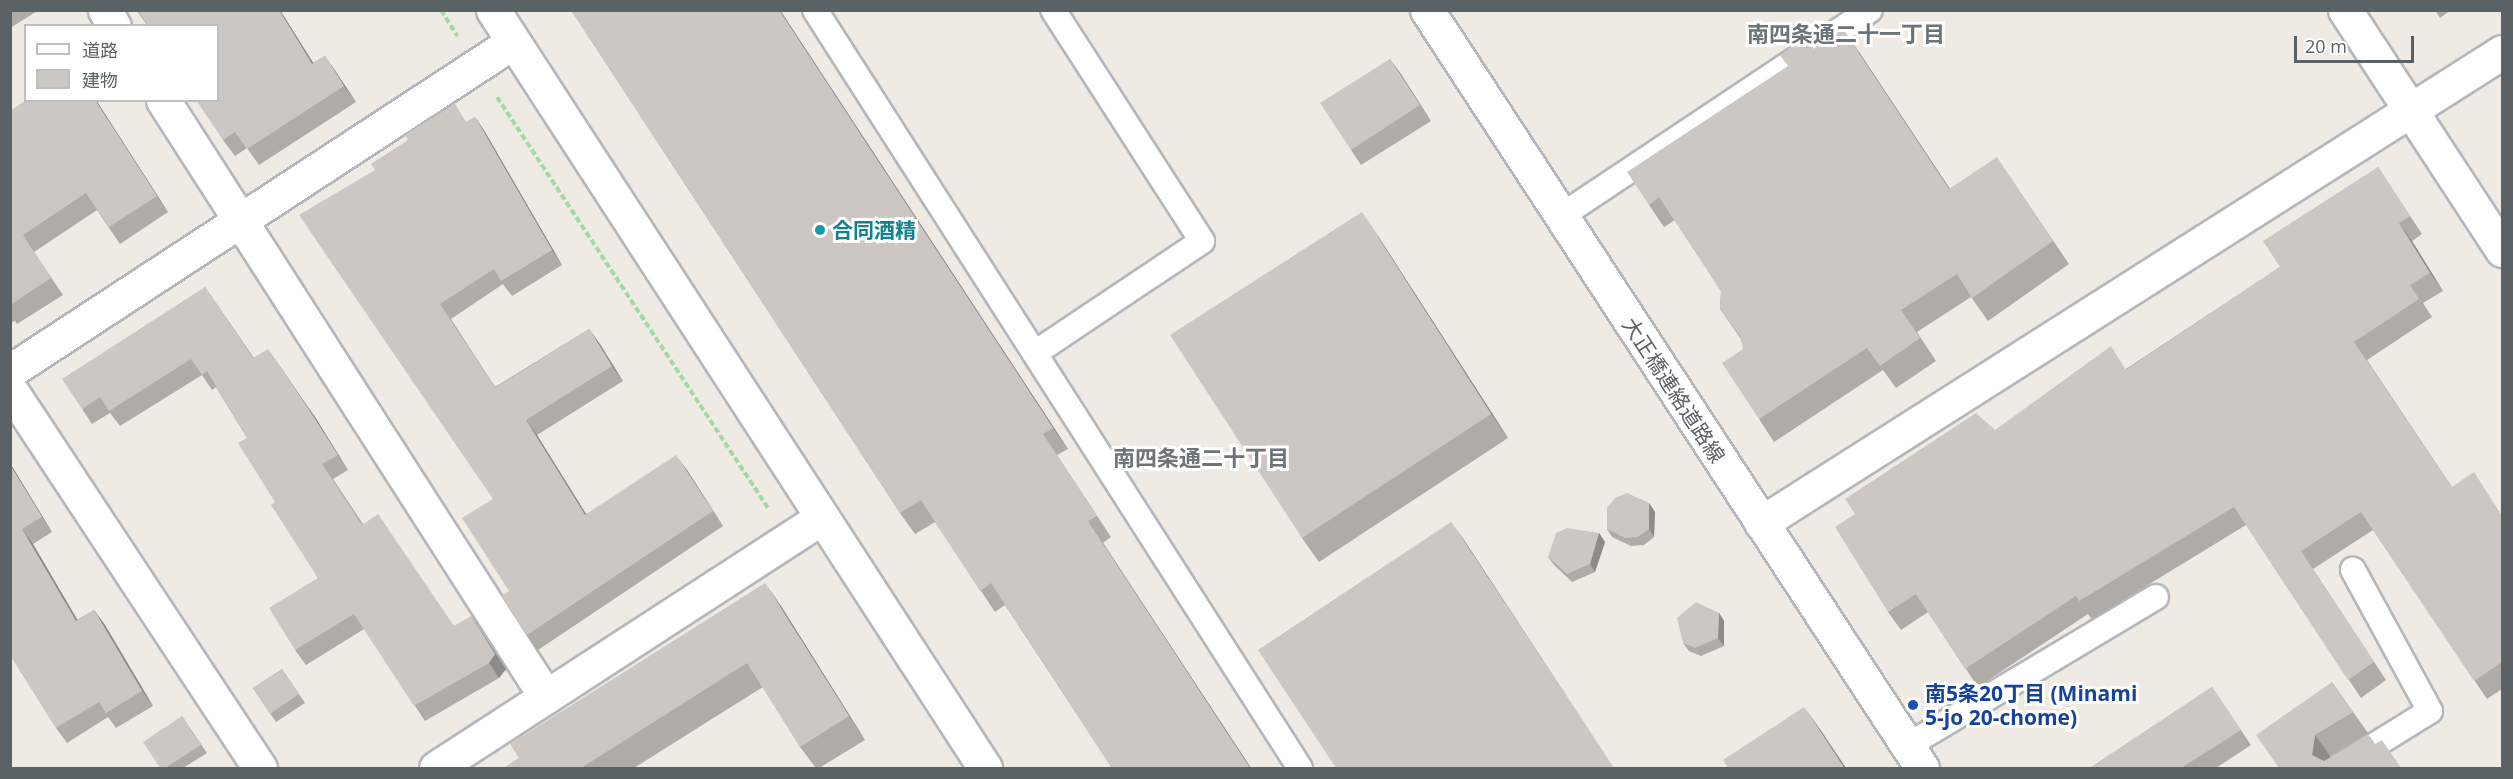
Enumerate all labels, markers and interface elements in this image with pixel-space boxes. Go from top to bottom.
district label: 南四条通二十一丁目 [1747,21,1945,47]
legend [24,24,219,102]
scale bar [2297,24,2417,62]
text: 20 m [2305,34,2347,58]
text: 道路 [82,38,118,62]
text: 建物 [82,68,118,92]
place label: 合同酒精 [832,217,916,243]
marker: 合同酒精 [813,223,827,237]
street label: 大正橋連絡道路線 [1618,313,1730,467]
district label: 南四条通二十丁目 [1113,445,1289,471]
place label: 南5条20丁目 (Minami 5-jo 20-chome) [1925,680,2137,730]
marker: 南5条20丁目 (Minami 5-jo 20-chome) [1906,698,1920,712]

